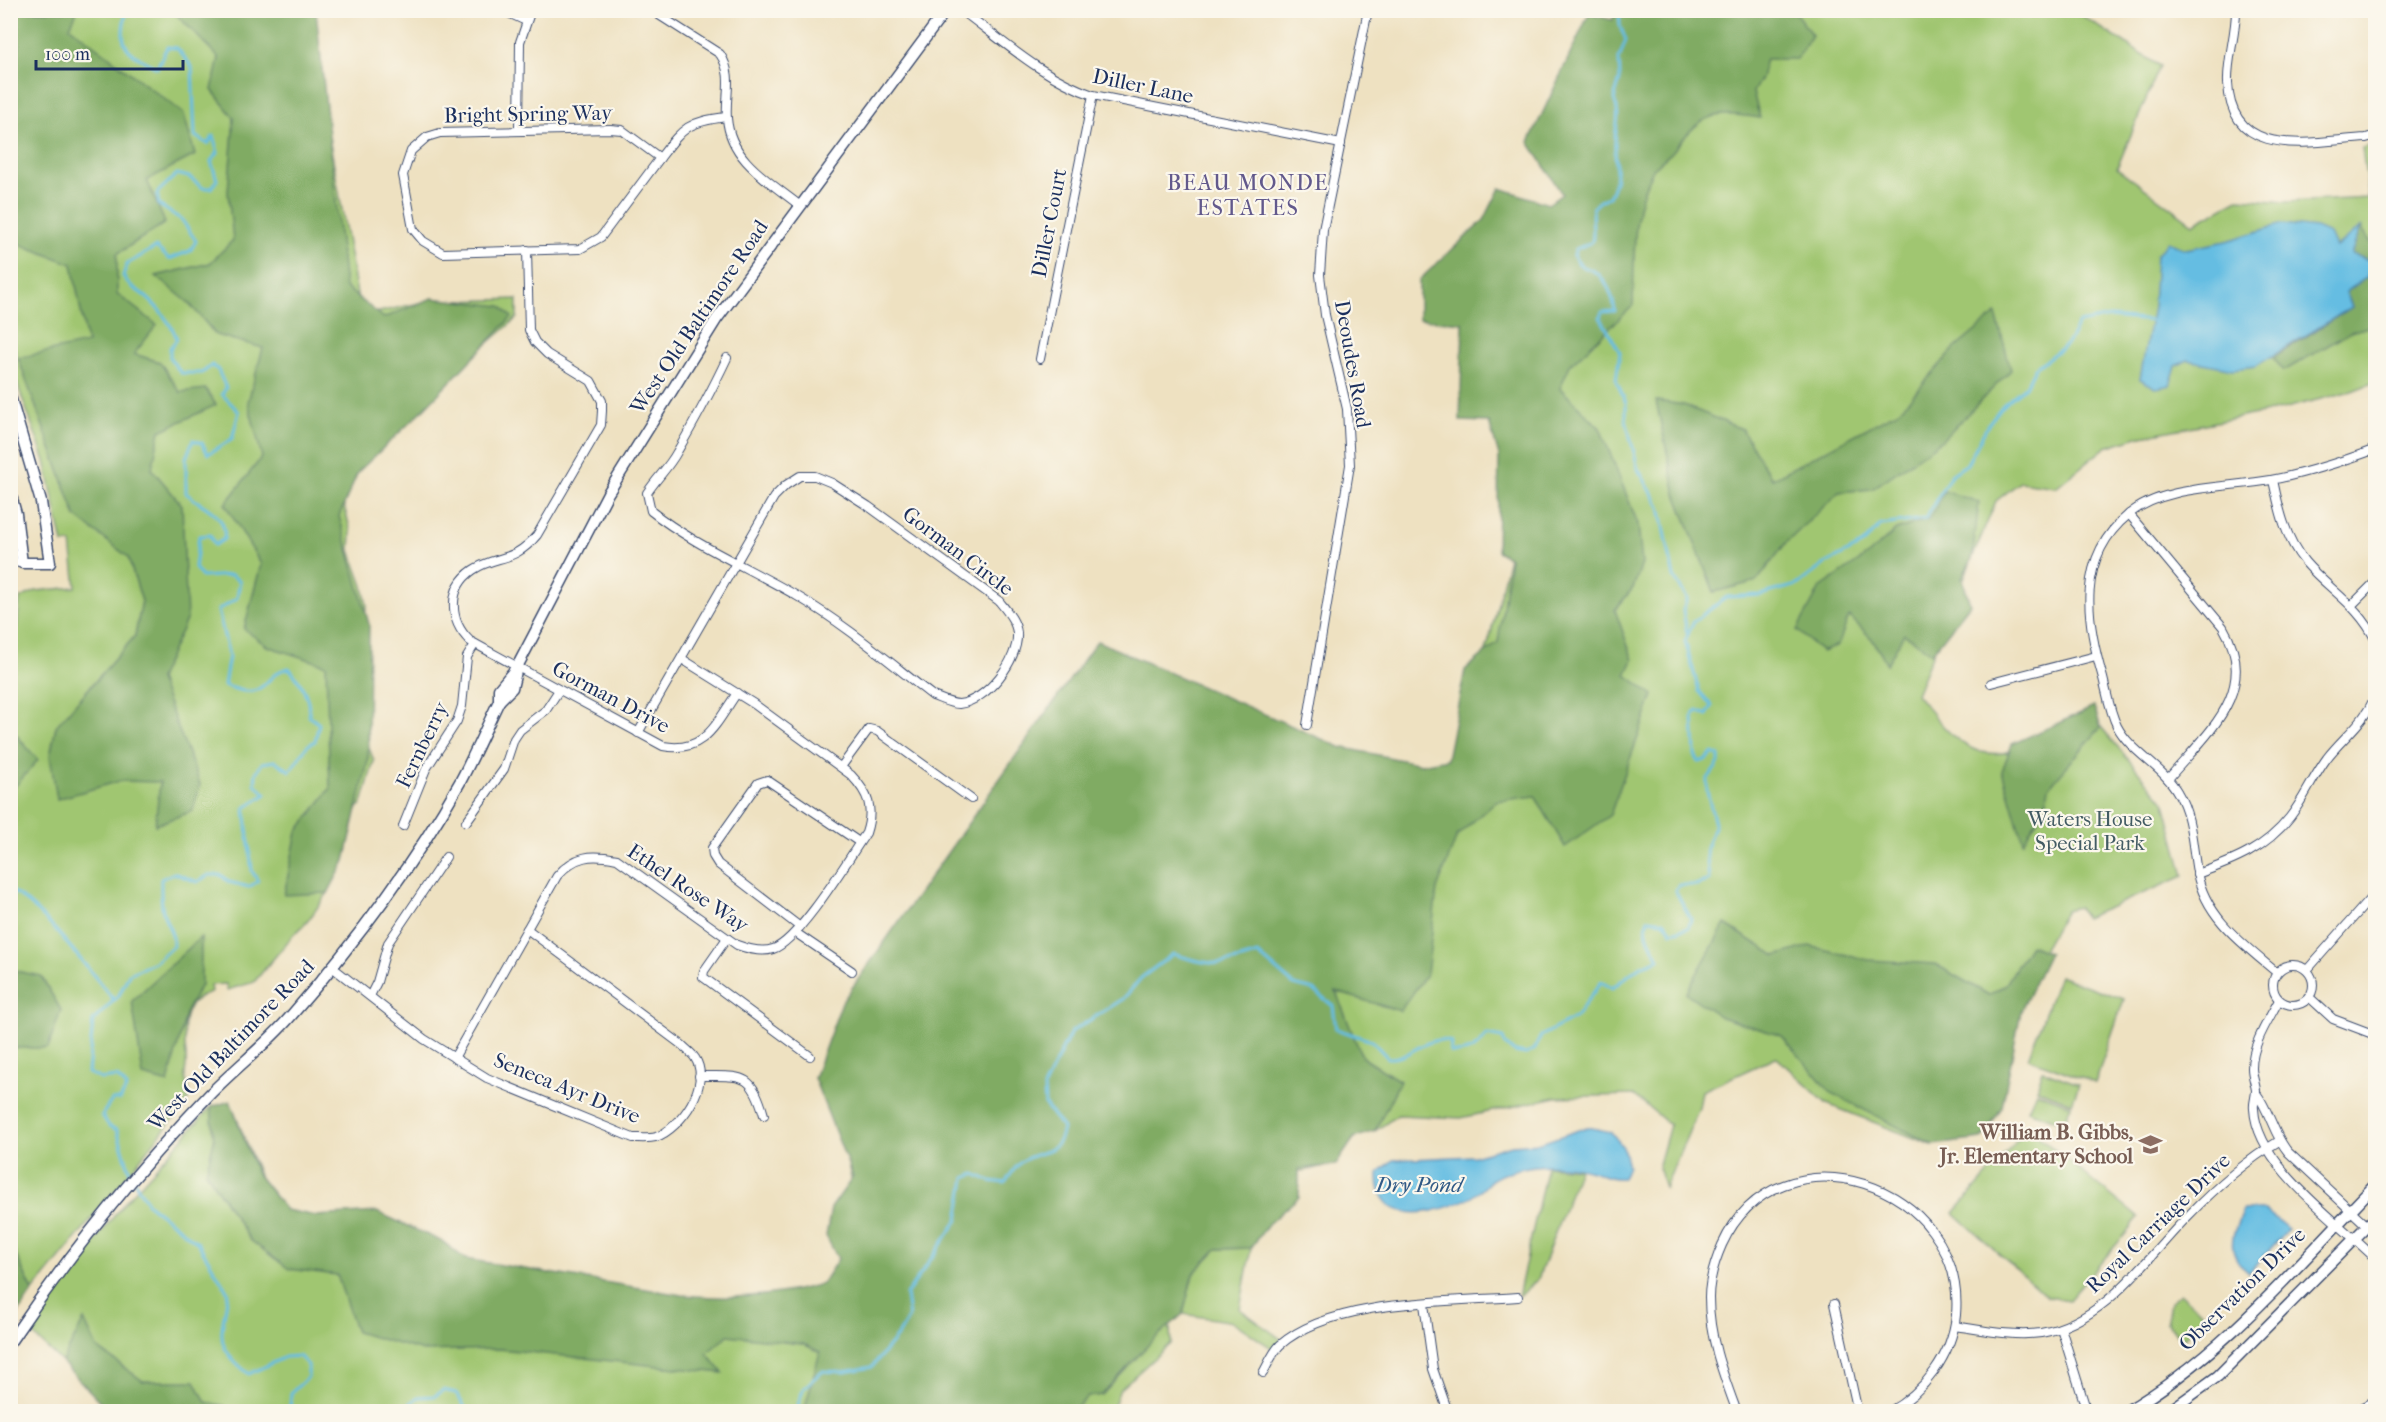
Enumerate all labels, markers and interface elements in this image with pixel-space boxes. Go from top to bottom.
scale bar [36,33,183,71]
text: 100 m [45,44,90,65]
street label: Diller Lane [1090,64,1196,108]
street label: Bright Spring Way [444,101,613,127]
street label: Diller Court [1027,166,1071,280]
district label: BEAU MONDE ESTATES [1167,170,1329,221]
street label: West Old Baltimore Road [625,215,773,419]
street label: Deoudes Road [1330,298,1376,430]
street label: Gorman Circle [898,502,1018,600]
street label: Gorman Drive [548,656,674,738]
street label: Fernberry [391,697,454,792]
park label: Waters House Special Park [2027,807,2152,855]
street label: Ethel Rose Way [623,839,754,938]
street label: West Old Baltimore Road [142,954,319,1136]
street label: Seneca Ayr Drive [490,1048,644,1128]
place label: William B. Gibbs, Jr. Elementary School [1938,1120,2133,1168]
school or university icon: William B. Gibbs, Jr. Elementary School [2138,1131,2164,1157]
street label: Royal Carriage Drive [2081,1148,2235,1298]
water label: Dry Pond [1374,1172,1465,1198]
street label: Observation Drive [2174,1222,2310,1356]

